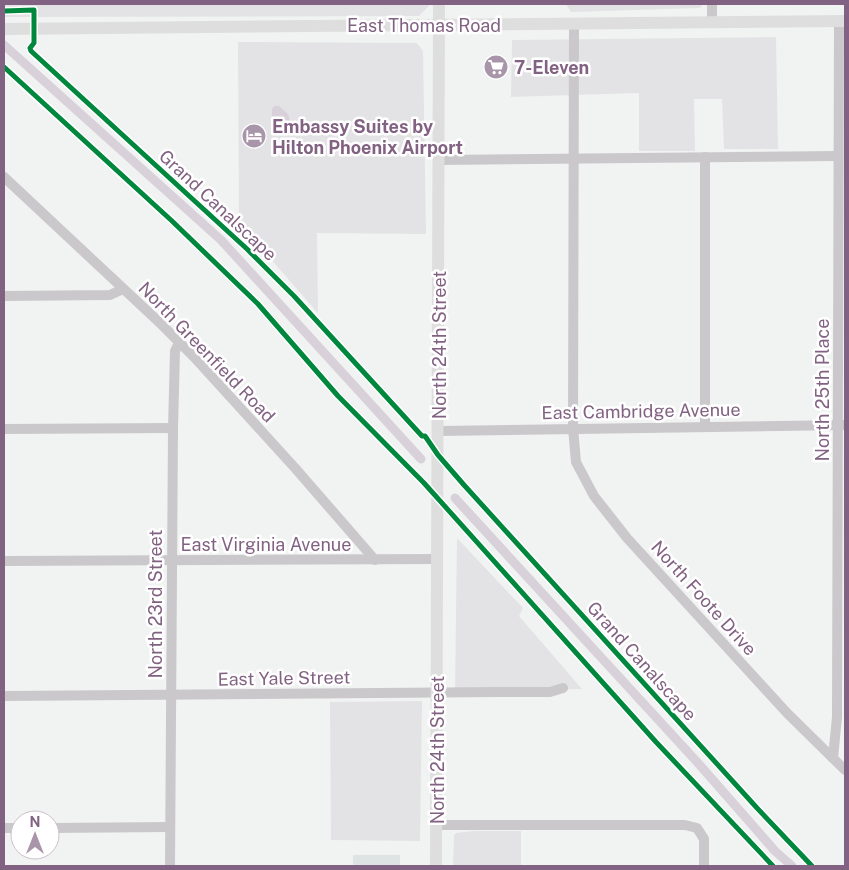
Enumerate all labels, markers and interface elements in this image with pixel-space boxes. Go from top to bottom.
street label: East Thomas Road [347,15,501,36]
supermarket icon: 7-Eleven [483,54,509,80]
place label: 7-Eleven [514,57,589,78]
place label: Embassy Suites by Hilton Phoenix Airport [272,116,463,158]
hotel icon: Embassy Suites by Hilton Phoenix Airport [241,123,267,149]
street label: Grand Canalscape [155,145,281,265]
street label: North 24th Street [429,271,450,419]
street label: North Greenfield Road [134,277,280,427]
street label: North 25th Place [812,319,833,461]
street label: East Cambridge Avenue [541,399,741,423]
street label: North 23rd Street [145,530,166,678]
street label: East Virginia Avenue [181,534,351,555]
street label: North Foote Drive [647,536,761,660]
street label: Grand Canalscape [583,597,701,725]
street label: East Yale Street [217,666,351,690]
street label: North 24th Street [427,676,448,824]
north arrow [10,810,60,860]
text: N [30,814,40,830]

